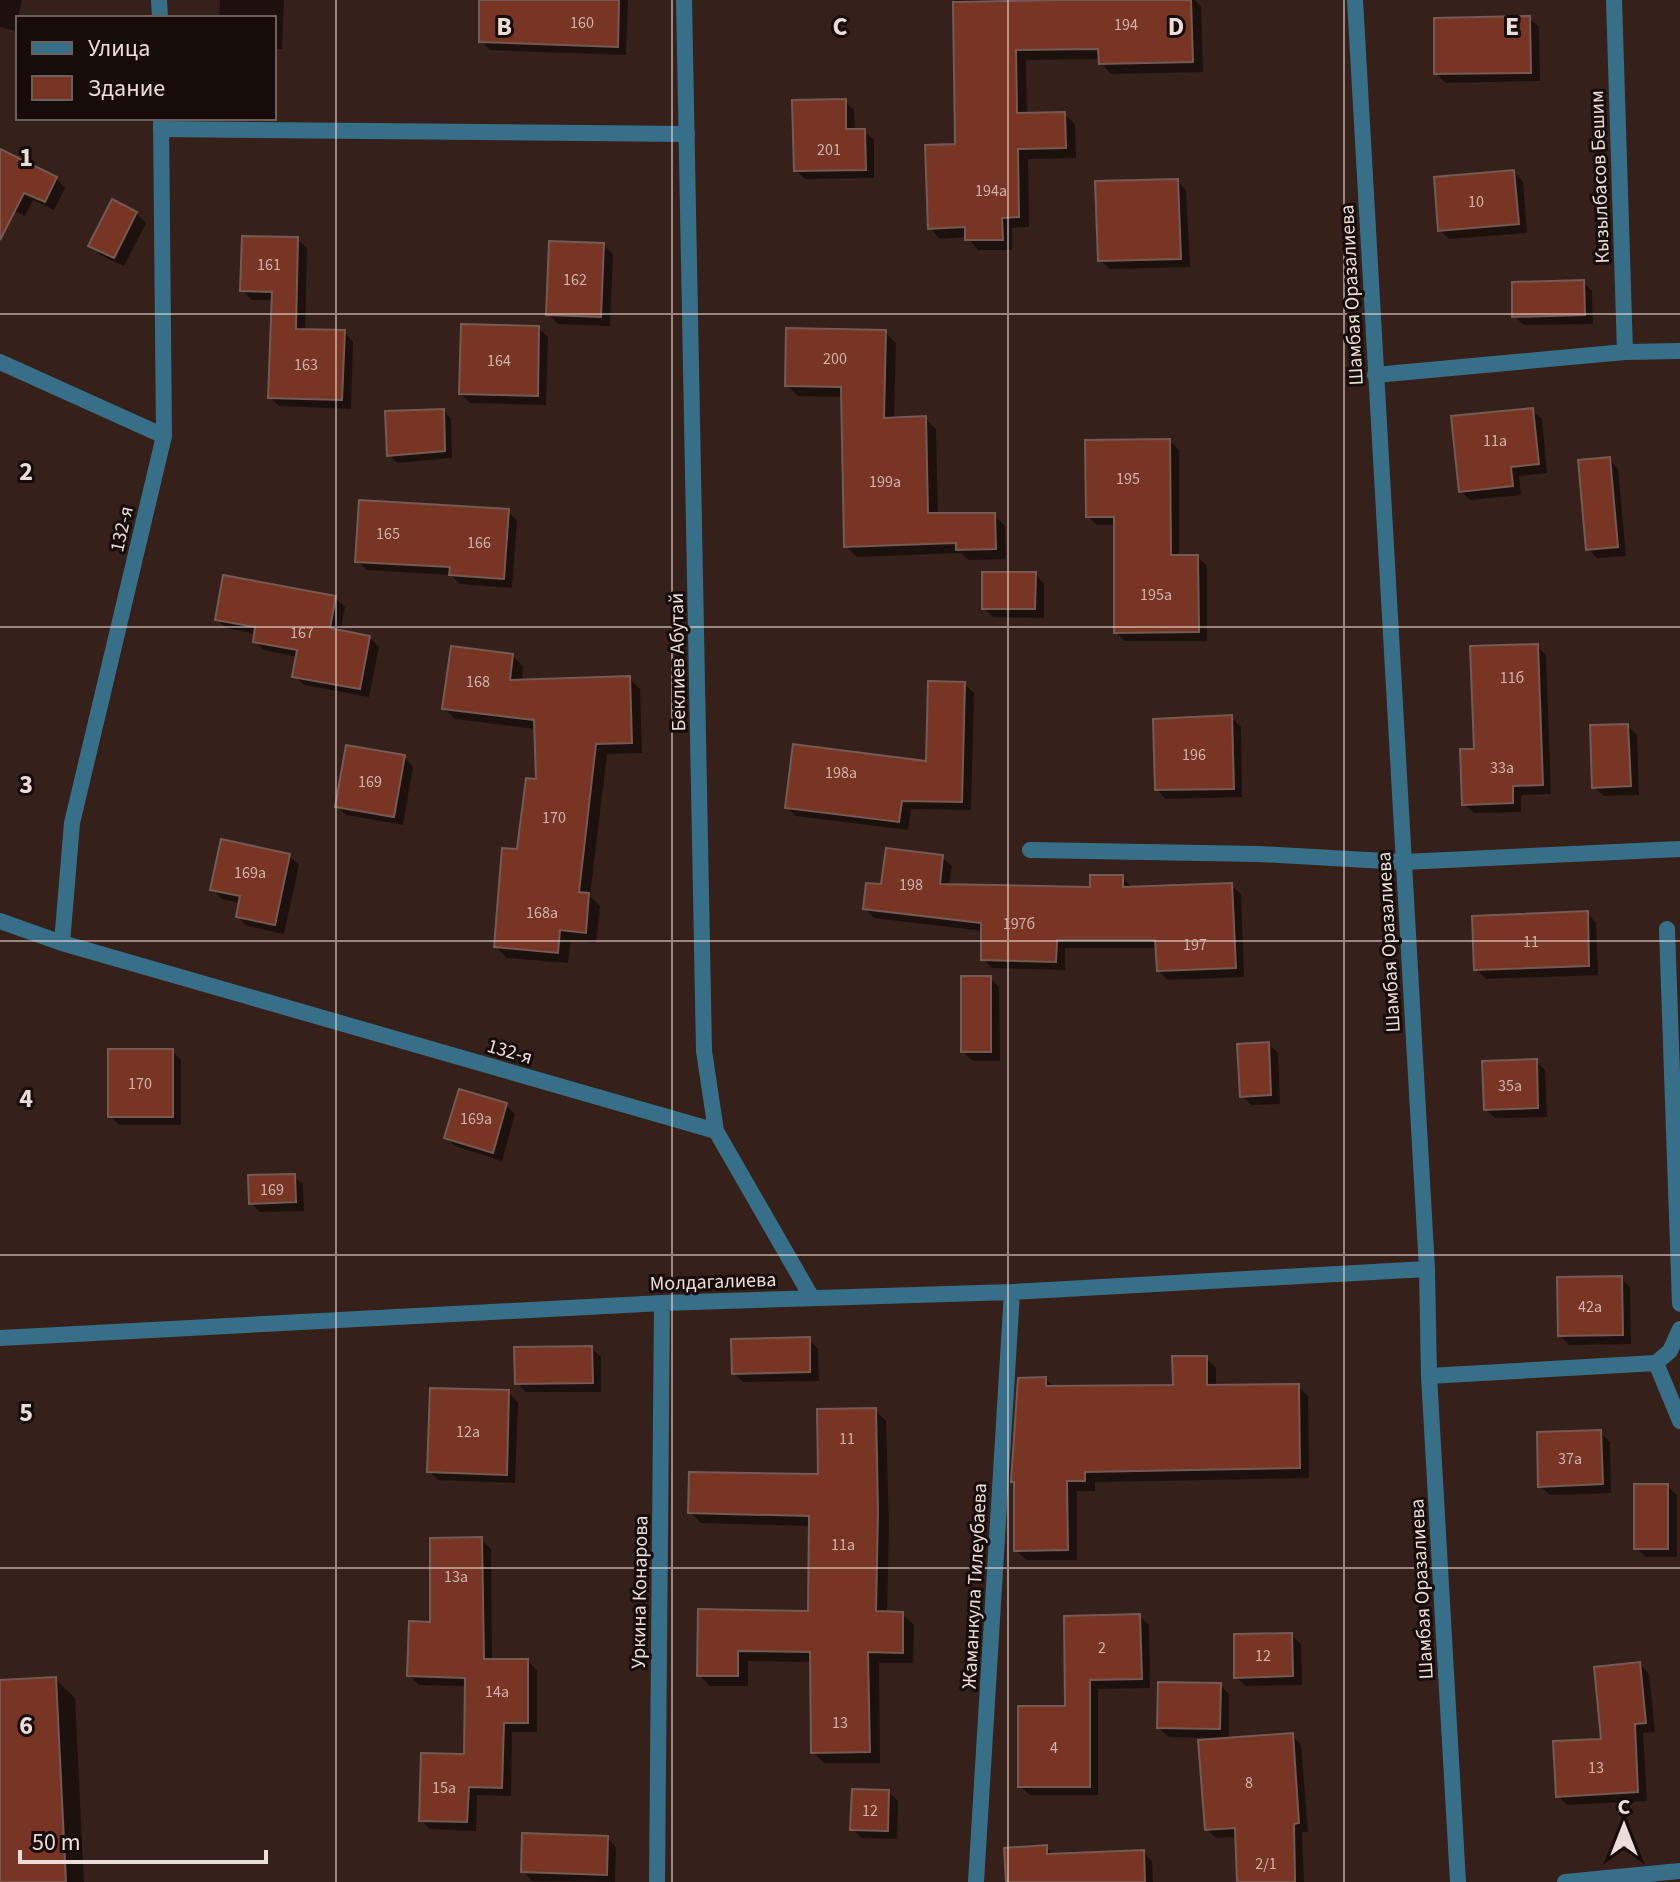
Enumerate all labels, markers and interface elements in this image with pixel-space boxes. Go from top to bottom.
text: B [496,8,512,45]
text: C [832,8,848,45]
text: D [1168,8,1184,45]
text: E [1505,8,1519,45]
house number: 160 [570,12,594,34]
house number: 194 [1114,14,1138,36]
legend [16,16,276,120]
text: Улица [88,31,150,66]
text: Здание [88,71,165,106]
street label: Кызылбасов Бешим [1583,90,1617,264]
text: 1 [19,139,33,176]
house number: 201 [817,139,841,161]
house number: 194а [975,180,1007,202]
house number: 10 [1468,191,1484,213]
street label: Шамбая Оразалиева [1333,204,1371,386]
house number: 161 [257,254,281,276]
house number: 162 [563,269,587,291]
house number: 200 [823,348,847,370]
house number: 164 [487,350,511,372]
house number: 163 [294,354,318,376]
house number: 11а [1483,430,1507,452]
text: 2 [19,453,33,490]
house number: 195 [1116,468,1140,490]
house number: 199а [869,471,901,493]
street label: 132-я [103,504,141,555]
house number: 165 [376,523,400,545]
house number: 166 [467,532,491,554]
house number: 195а [1140,584,1172,606]
street label: Беклиев Абутай [663,592,693,731]
house number: 167 [290,622,314,644]
house number: 11б [1500,667,1524,689]
house number: 168 [466,671,490,693]
house number: 196 [1182,744,1206,766]
house number: 33а [1490,757,1514,779]
house number: 198а [825,762,857,784]
text: 3 [19,766,33,803]
house number: 169 [358,771,382,793]
house number: 170 [542,807,566,829]
street label: Шамбая Оразалиева [1370,851,1408,1033]
house number: 169а [234,862,266,884]
house number: 198 [899,874,923,896]
house number: 168а [526,902,558,924]
house number: 197б [1003,913,1035,935]
house number: 11 [1523,931,1539,953]
house number: 197 [1183,934,1207,956]
street label: 132-я [484,1032,536,1072]
house number: 170 [128,1073,152,1095]
house number: 35а [1498,1075,1522,1097]
text: 4 [19,1080,33,1117]
house number: 169а [460,1108,492,1130]
house number: 169 [260,1179,284,1201]
street label: Молдагалиева [649,1266,777,1298]
house number: 42а [1578,1296,1602,1318]
text: 5 [19,1394,33,1431]
house number: 12а [456,1421,480,1443]
house number: 11 [839,1428,855,1450]
house number: 37а [1558,1448,1582,1470]
street label: Жаманкула Тилеубаева [956,1482,994,1690]
street label: Шамбая Оразалиева [1403,1498,1441,1680]
street label: Уркина Конарова [625,1515,655,1669]
house number: 11а [831,1534,855,1556]
house number: 13а [444,1566,468,1588]
house number: 2 [1098,1637,1106,1659]
house number: 12 [1255,1645,1271,1667]
house number: 14а [485,1681,509,1703]
text: 6 [19,1707,33,1744]
house number: 13 [832,1712,848,1734]
house number: 4 [1050,1737,1058,1759]
house number: 13 [1588,1757,1604,1779]
house number: 8 [1245,1772,1253,1794]
house number: 15а [432,1777,456,1799]
north arrow [1584,1786,1664,1866]
text: С [1618,1791,1631,1823]
house number: 12 [862,1800,878,1822]
scale bar [20,1814,266,1864]
text: 50 m [32,1825,81,1860]
house number: 2/1 [1255,1853,1277,1875]

